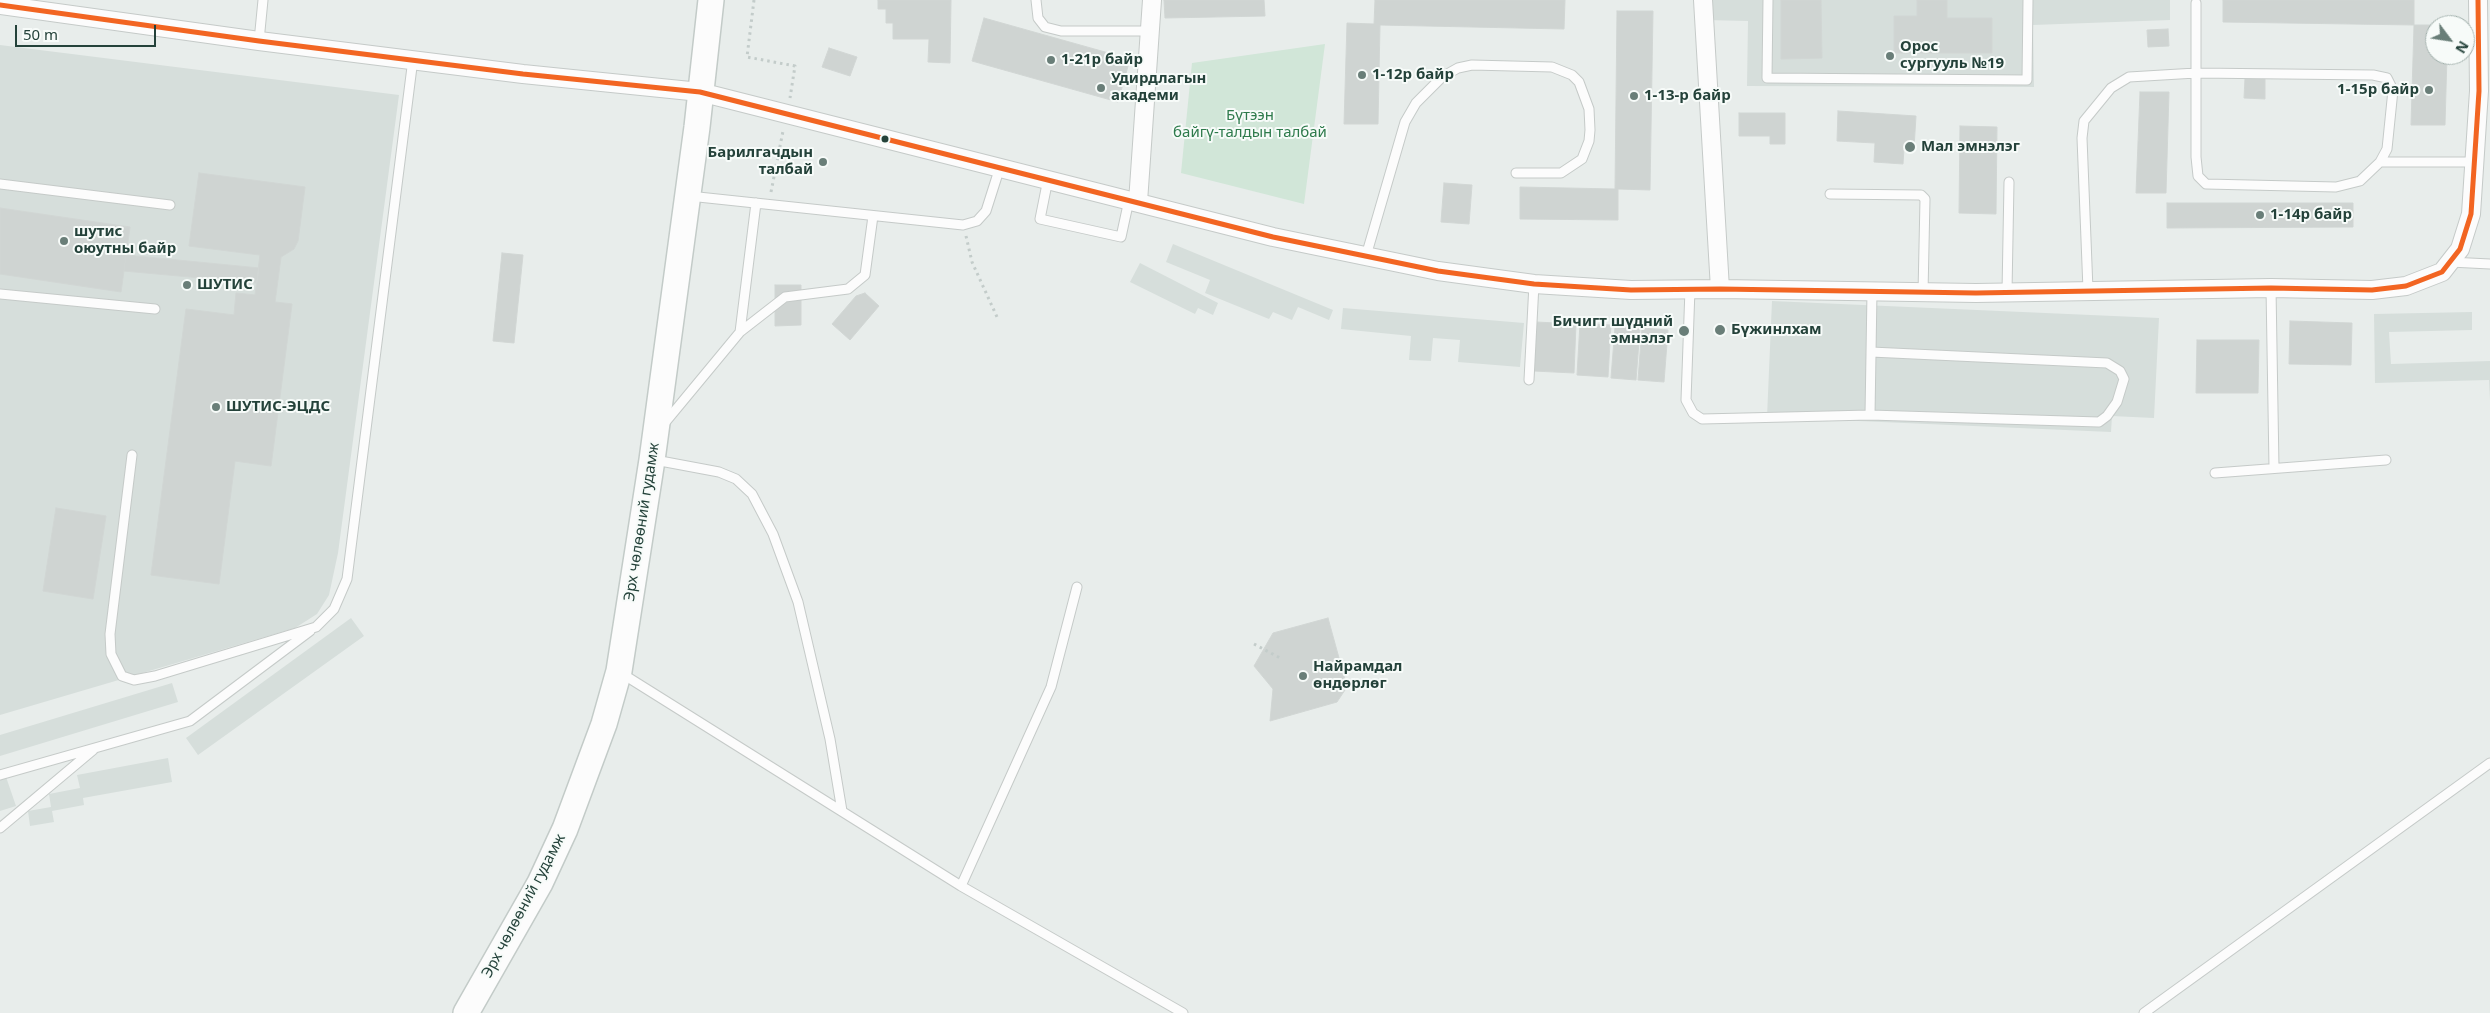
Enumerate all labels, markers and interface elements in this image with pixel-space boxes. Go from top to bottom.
scale bar [18,15,159,47]
north arrow [2425,15,2475,65]
text: 50 m [23,24,58,44]
place label: Орос сургууль №19 [1900,38,2004,73]
text: N [2451,38,2474,57]
marker: Орос сургууль №19 [1884,50,1896,62]
place label: 1-21р байр [1061,51,1143,69]
marker: 1-21р байр [1045,54,1057,66]
place label: 1-12р байр [1372,66,1454,84]
marker: 1-12р байр [1356,69,1368,81]
place label: Удирдлагын академи [1111,70,1206,105]
place label: 1-15р байр [2337,81,2419,99]
marker: Удирдлагын академи [1095,82,1107,94]
marker: 1-15р байр [2423,84,2435,96]
place label: 1-13-р байр [1644,87,1731,105]
marker: 1-13-р байр [1628,90,1640,102]
park label: Бүтээн байгү-талдын талбай [1173,107,1327,142]
unlabelled marker [880,134,890,144]
place label: Мал эмнэлэг [1921,138,2020,156]
marker: Мал эмнэлэг [1903,140,1917,154]
place label: Барилгачдын талбай [708,144,813,179]
marker: Барилгачдын талбай [817,156,829,168]
place label: 1-14р байр [2270,206,2352,224]
marker: 1-14р байр [2254,209,2266,221]
place label: шутис оюутны байр [74,223,176,258]
marker: шутис оюутны байр [58,235,70,247]
place label: ШУТИС [197,276,253,294]
marker: ШУТИС [181,279,193,291]
place label: Бичигт шүдний эмнэлэг [1553,313,1673,348]
place label: Бүжинлхам [1731,321,1821,339]
marker: Бүжинлхам [1713,323,1727,337]
marker: Бичигт шүдний эмнэлэг [1677,324,1691,338]
place label: ШУТИС-ЭЦДС [226,398,330,416]
marker: ШУТИС-ЭЦДС [210,401,222,413]
street label: Эрх чөлөөний гудамж [621,441,663,603]
place label: Найрамдал өндөрлөг [1313,658,1402,693]
marker: Найрамдал өндөрлөг [1297,670,1309,682]
street label: Эрх чөлөөний гудамж [478,831,570,981]

